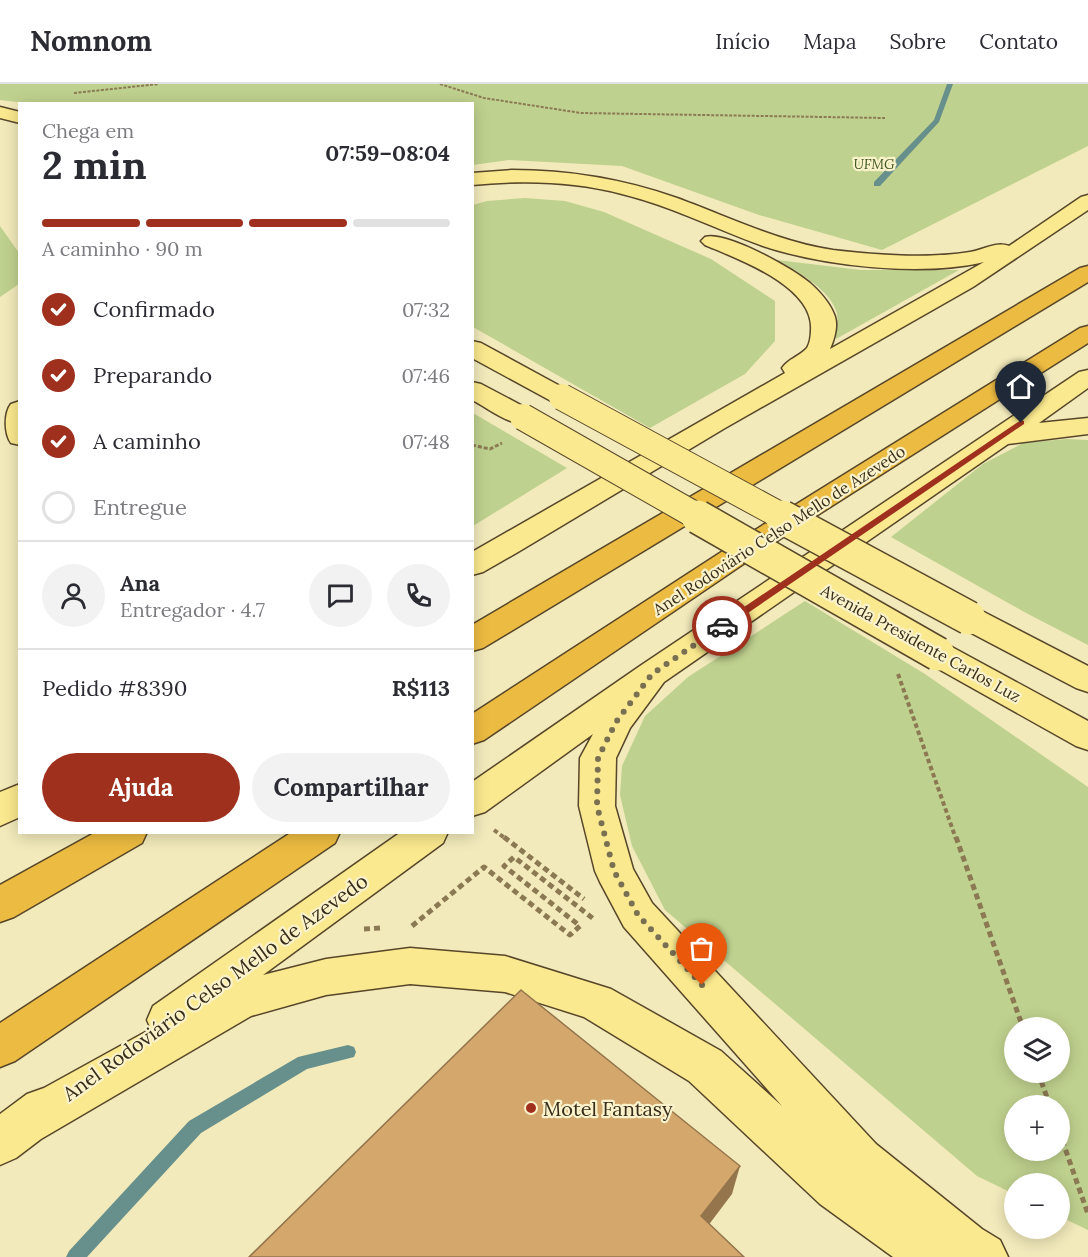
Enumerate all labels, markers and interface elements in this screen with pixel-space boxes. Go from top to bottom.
text: Nomnom [30,23,152,59]
text: Início [715,28,770,55]
text: Mapa [803,28,857,55]
text: Sobre [890,28,946,55]
text: Contato [979,28,1058,55]
text: Chega em [42,118,134,143]
text: 07:59–08:04 [325,139,450,167]
text: 2 min [42,140,147,190]
park label: UFMG [853,155,895,173]
text: A caminho · 90 m [42,236,203,261]
icon: check [42,293,75,326]
text: Confirmado [93,295,215,323]
text: 07:32 [402,297,450,322]
icon: check [42,359,75,392]
text: Preparando [93,361,212,389]
pin [995,361,1046,423]
text: 07:46 [401,363,450,388]
icon: home [1004,370,1037,403]
icon: check [42,425,75,458]
text: A caminho [93,427,201,455]
text: 07:48 [402,429,450,454]
street label: Anel Rodoviário Celso Mello de Azevedo [648,441,909,620]
text: Entregue [93,493,187,521]
button: person [42,564,105,627]
button: chat [309,564,372,627]
button: phone [387,564,450,627]
text: Ana [120,569,160,597]
street label: Avenida Presidente Carlos Luz [817,579,1024,706]
courier [692,596,752,656]
text: Entregador · 4.7 [120,597,265,622]
icon: car [706,610,739,643]
text: Pedido #8390 [42,674,187,702]
text: R$113 [392,674,450,702]
button: Ajuda [42,753,240,822]
button: Compartilhar [252,753,450,822]
street label: Anel Rodoviário Celso Mello de Azevedo [57,868,372,1107]
pin [676,923,727,985]
icon: bag [685,932,718,965]
map controls [1004,1017,1070,1239]
button: layers [1004,1017,1070,1083]
button: + [1004,1095,1070,1161]
place label: Motel Fantasy [543,1096,673,1121]
marker: Motel Fantasy [524,1101,538,1115]
button: − [1004,1173,1070,1239]

